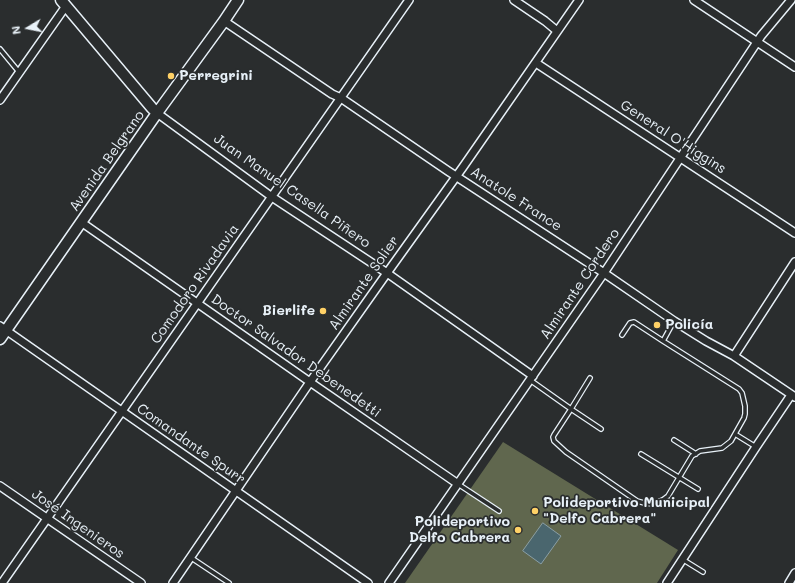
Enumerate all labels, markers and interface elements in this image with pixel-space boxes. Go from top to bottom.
north arrow [8,8,48,48]
text: N [8,25,24,36]
place label: Perregrini [179,68,253,84]
marker: Perregrini [166,71,176,81]
street label: General O'Higgins [617,97,729,177]
street label: Avenida Belgrano [66,107,148,215]
street label: Juan Manuel Casella Piñero [210,130,374,252]
street label: Anatole France [467,163,565,235]
street label: Comodoro Rivadavia [147,221,243,347]
street label: Almirante Cordero [537,226,623,342]
street label: Almirante Solier [325,233,403,333]
street label: Doctor Salvador Debenedetti [208,291,384,421]
place label: Bierlife [262,303,315,319]
marker: Bierlife [318,306,328,316]
place label: Policía [665,317,713,333]
marker: Policía [652,320,662,330]
street label: Comandante Spurr [133,400,249,488]
street label: José Ingenieros [28,486,128,562]
place label: Polideportivo Municipal "Delfo Cabrera" [543,495,710,528]
marker: Polideportivo Municipal "Delfo Cabrera" [530,506,540,516]
place label: Polideportivo Delfo Cabrera [409,514,510,546]
marker: Polideportivo Delfo Cabrera [513,525,523,535]

